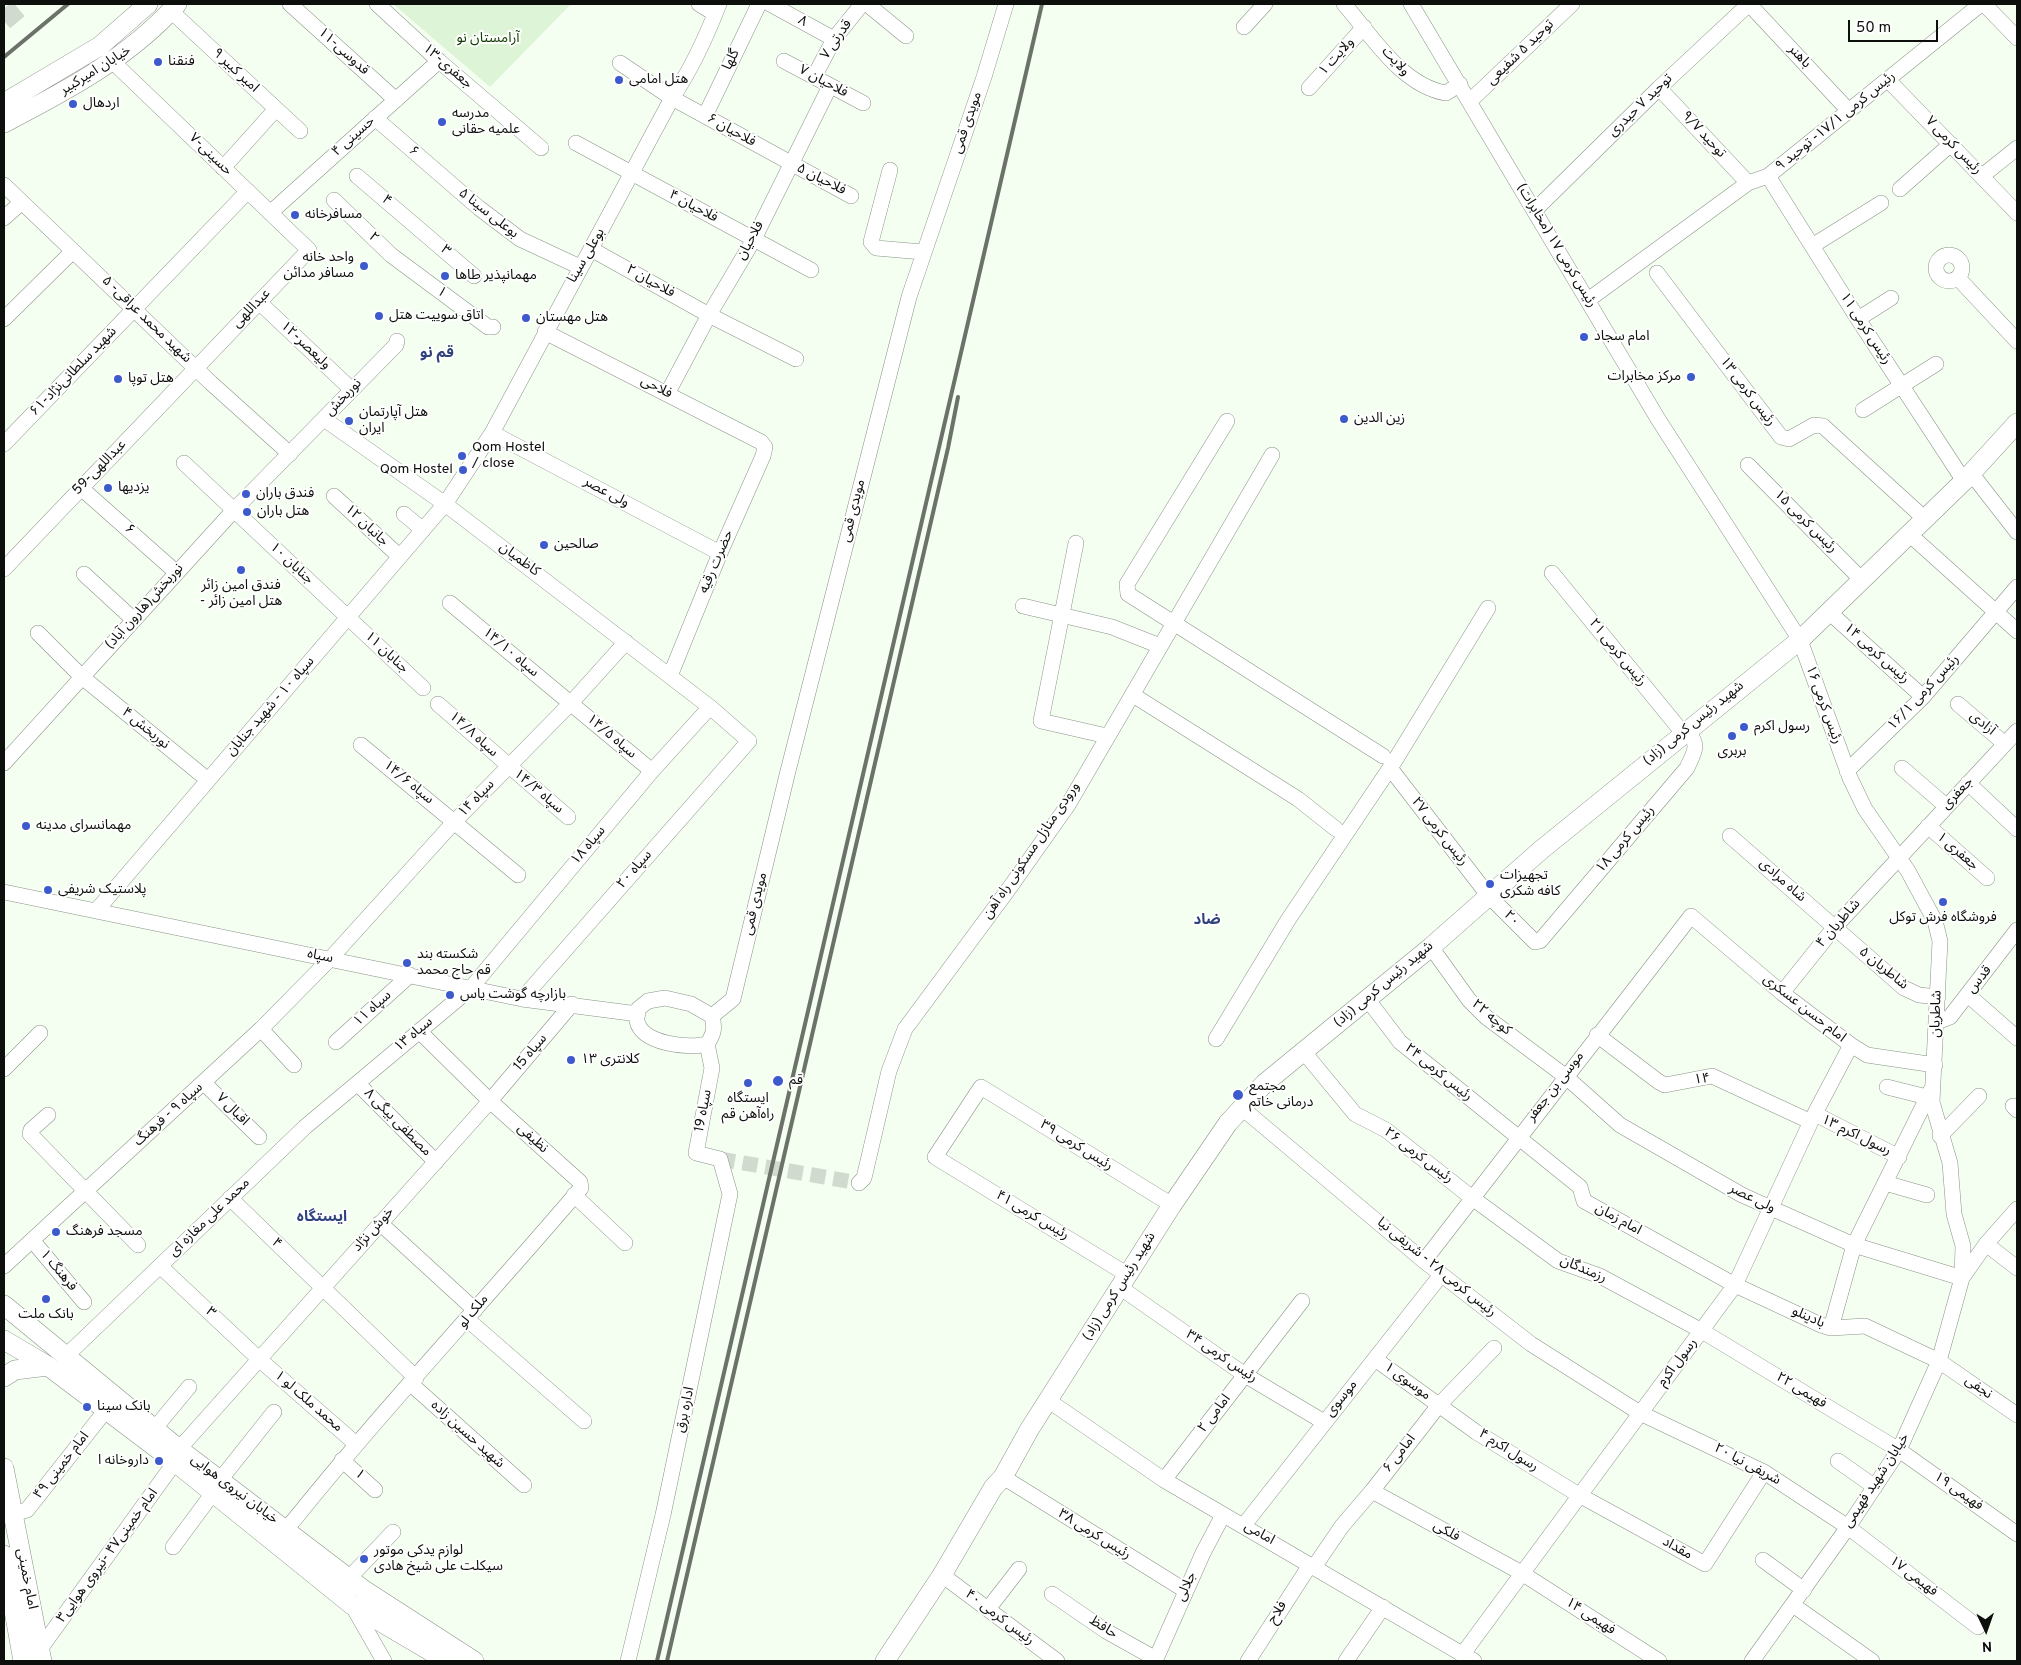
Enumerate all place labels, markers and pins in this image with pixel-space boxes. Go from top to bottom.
place label: فنقنا [168,54,195,70]
marker: فنقنا [152,56,164,68]
place label: هتل امامی [629,72,688,88]
marker: هتل امامی [613,74,625,86]
place label: اردهال [83,96,120,112]
marker: اردهال [67,98,79,110]
place label: مدرسه علمیه حقانی [452,106,520,138]
marker: مدرسه علمیه حقانی [436,116,448,128]
place label: مسافرخانه [305,207,362,223]
marker: مسافرخانه [289,209,301,221]
place label: واحد خانه مسافر مدائن [283,250,354,282]
marker: واحد خانه مسافر مدائن [358,260,370,272]
place label: مهمانپذیر طاها [455,268,537,284]
marker: مهمانپذیر طاها [439,270,451,282]
place label: اتاق سوییت هتل [389,308,484,324]
marker: اتاق سوییت هتل [373,310,385,322]
place label: هتل مهستان [536,310,608,326]
marker: هتل مهستان [520,312,532,324]
place label: امام سجاد [1594,329,1649,345]
marker: امام سجاد [1578,331,1590,343]
place label: مرکز مخابرات [1608,369,1681,385]
place label: هتل توپا [128,371,174,387]
marker: مرکز مخابرات [1685,371,1697,383]
marker: هتل توپا [112,373,124,385]
place label: هتل آپارتمان ایران [359,405,428,438]
place label: زین الدین [1354,411,1405,427]
marker: زین الدین [1338,413,1350,425]
marker: هتل آپارتمان ایران [343,415,355,427]
place label: Qom Hostel / close [472,440,545,472]
marker: Qom Hostel / close [456,450,468,462]
place label: Qom Hostel [380,462,453,478]
marker: Qom Hostel [457,464,469,476]
place label: یزدیها [118,480,149,496]
marker: یزدیها [102,482,114,494]
place label: فندق باران [256,486,314,502]
marker: فندق باران [240,488,252,500]
place label: هتل باران [257,504,309,520]
marker: هتل باران [241,506,253,518]
place label: صالحین [554,537,599,553]
marker: صالحین [538,539,550,551]
marker: فندق امین زائر - هتل امین زائر [235,564,247,576]
place label: فندق امین زائر - هتل امین زائر [200,578,282,610]
place label: رسول اکرم [1754,719,1810,735]
marker: رسول اکرم [1738,721,1750,733]
marker: بربری [1726,730,1738,742]
place label: بربری [1718,744,1746,760]
place label: مهمانسرای مدینه [36,818,131,834]
marker: مهمانسرای مدینه [20,820,32,832]
place label: تجهیزات کافه شکری [1500,868,1560,900]
marker: تجهیزات کافه شکری [1484,878,1496,890]
place label: پلاستیک شریفی [58,882,146,898]
marker: پلاستیک شریفی [42,884,54,896]
marker: فروشگاه فرش توکل [1937,896,1949,908]
place label: فروشگاه فرش توکل [1889,910,1997,926]
place label: شکسته بند قم حاج محمد [417,947,491,980]
marker: شکسته بند قم حاج محمد [401,957,413,969]
place label: بازارچه گوشت یاس [460,987,566,1003]
marker: بازارچه گوشت یاس [444,989,456,1001]
place label: کلانتری ۱۳ [581,1052,640,1068]
marker: کلانتری ۱۳ [565,1054,577,1066]
place label: قم [789,1073,803,1089]
marker: قم [771,1074,785,1088]
marker: ایستگاه راه‌آهن قم [742,1077,754,1089]
place label: مجتمع درمانی خاتم [1249,1079,1313,1112]
marker: مجتمع درمانی خاتم [1231,1088,1245,1102]
place label: ایستگاه راه‌آهن قم [722,1091,774,1124]
place label: مسجد فرهنگ [66,1224,143,1240]
marker: مسجد فرهنگ [50,1226,62,1238]
marker: بانک ملت [40,1293,52,1305]
place label: بانک ملت [18,1307,74,1323]
place label: بانک سینا [97,1399,151,1415]
marker: بانک سینا [81,1401,93,1413]
place label: داروخانه ا [98,1453,149,1469]
marker: داروخانه ا [153,1455,165,1467]
place label: لوازم یدکی موتور سیکلت علی شیخ هادی [374,1543,503,1575]
marker: لوازم یدکی موتور سیکلت علی شیخ هادی [358,1553,370,1565]

